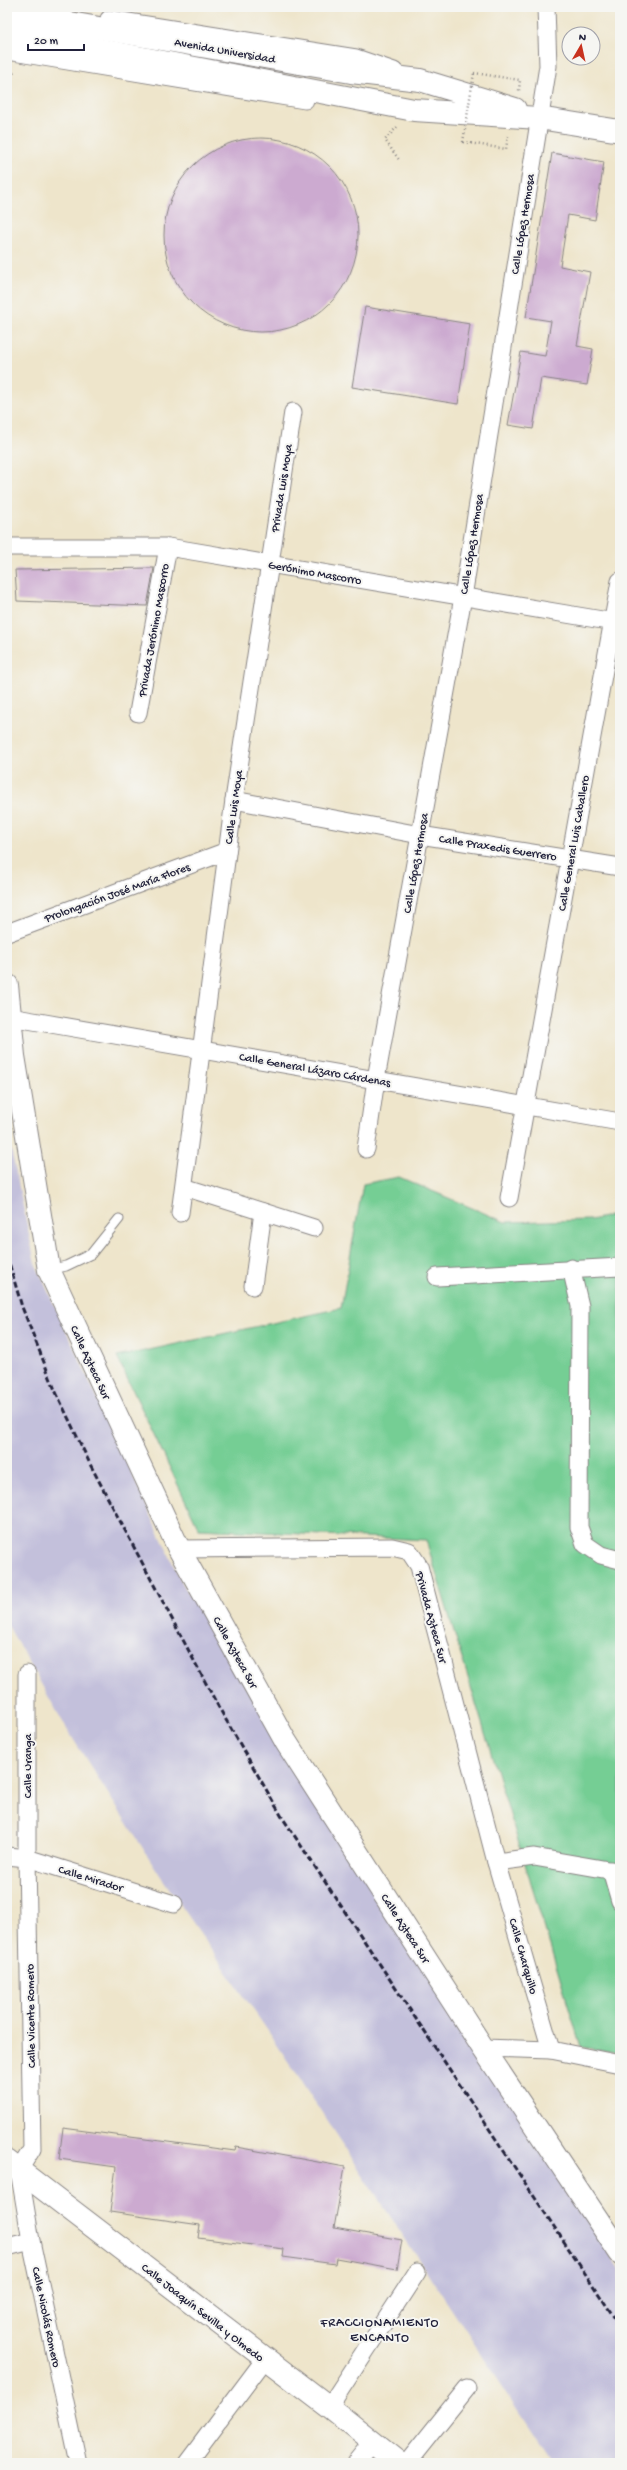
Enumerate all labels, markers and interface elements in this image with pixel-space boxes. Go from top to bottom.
scale bar [28,26,84,52]
north arrow [561,26,601,66]
text: N [578,32,587,45]
text: 20 m [34,35,59,49]
street label: Avenida Universidad [173,36,277,68]
street label: Calle López Hermosa [509,173,539,276]
street label: Privada Luis Moya [269,443,297,534]
street label: Calle López Hermosa [458,493,488,596]
street label: Gerónimo Mascorro [267,559,362,589]
street label: Privada Jerónimo Mascorro [136,562,174,699]
street label: Calle Luis Moya [223,769,247,845]
street label: Calle General Luis Caballero [556,774,594,912]
street label: Calle López Hermosa [401,812,433,915]
street label: Calle Praxedis Guerrero [438,833,558,865]
street label: Prolongación José María Flores [42,861,193,927]
street label: Calle General Lázaro Cárdenas [238,1051,392,1091]
street label: Calle Azteca Sur [66,1324,113,1404]
street label: Privada Azteca Sur [411,1569,450,1667]
street label: Calle Azteca Sur [209,1615,261,1693]
street label: Calle Uranga [22,1733,36,1798]
street label: Calle Mirador [56,1863,126,1897]
street label: Calle Azteca Sur [377,1892,433,1968]
street label: Calle Charquillo [505,1917,540,1996]
street label: Calle Vicente Romero [24,1964,40,2068]
street label: Calle Joaquín Sevilla y Olmedo [138,2261,266,2366]
street label: Calle Nicolás Romero [28,2266,63,2369]
district label: FRACCIONAMIENTO ENCANTO [320,2316,439,2346]

